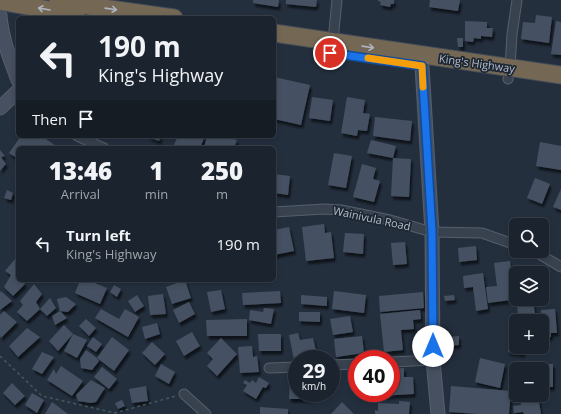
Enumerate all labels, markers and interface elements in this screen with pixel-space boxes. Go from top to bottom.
one-way arrow [38,5,51,13]
one-way arrow [104,5,117,13]
text: 190 m [98,27,181,65]
icon: left [32,32,84,84]
pin [313,36,347,70]
icon: arrive [319,42,341,64]
one-way arrow [361,43,374,51]
street label: King's Highway [438,50,516,76]
text: King's Highway [98,63,223,87]
icon: arrive [75,108,97,130]
text: Then [32,109,67,129]
text: 13:46 [49,154,112,187]
text: 1 [149,154,164,187]
text: 250 [201,154,243,187]
text: Arrival [61,185,100,203]
text: min [145,185,168,203]
text: m [216,185,228,203]
street label: Wainivula Road [332,202,412,234]
map controls [509,218,549,402]
button: search [509,218,549,258]
text: Turn left [66,225,131,245]
icon: left [32,233,54,255]
text: 190 m [216,234,260,254]
text: King's Highway [66,245,156,263]
button: layers [509,266,549,306]
button: + [509,314,549,354]
position arrow [412,325,454,367]
speed limit sign: 40 [348,350,400,402]
text: 29 [303,357,325,384]
button: − [509,362,549,402]
text: km/h [302,379,326,393]

